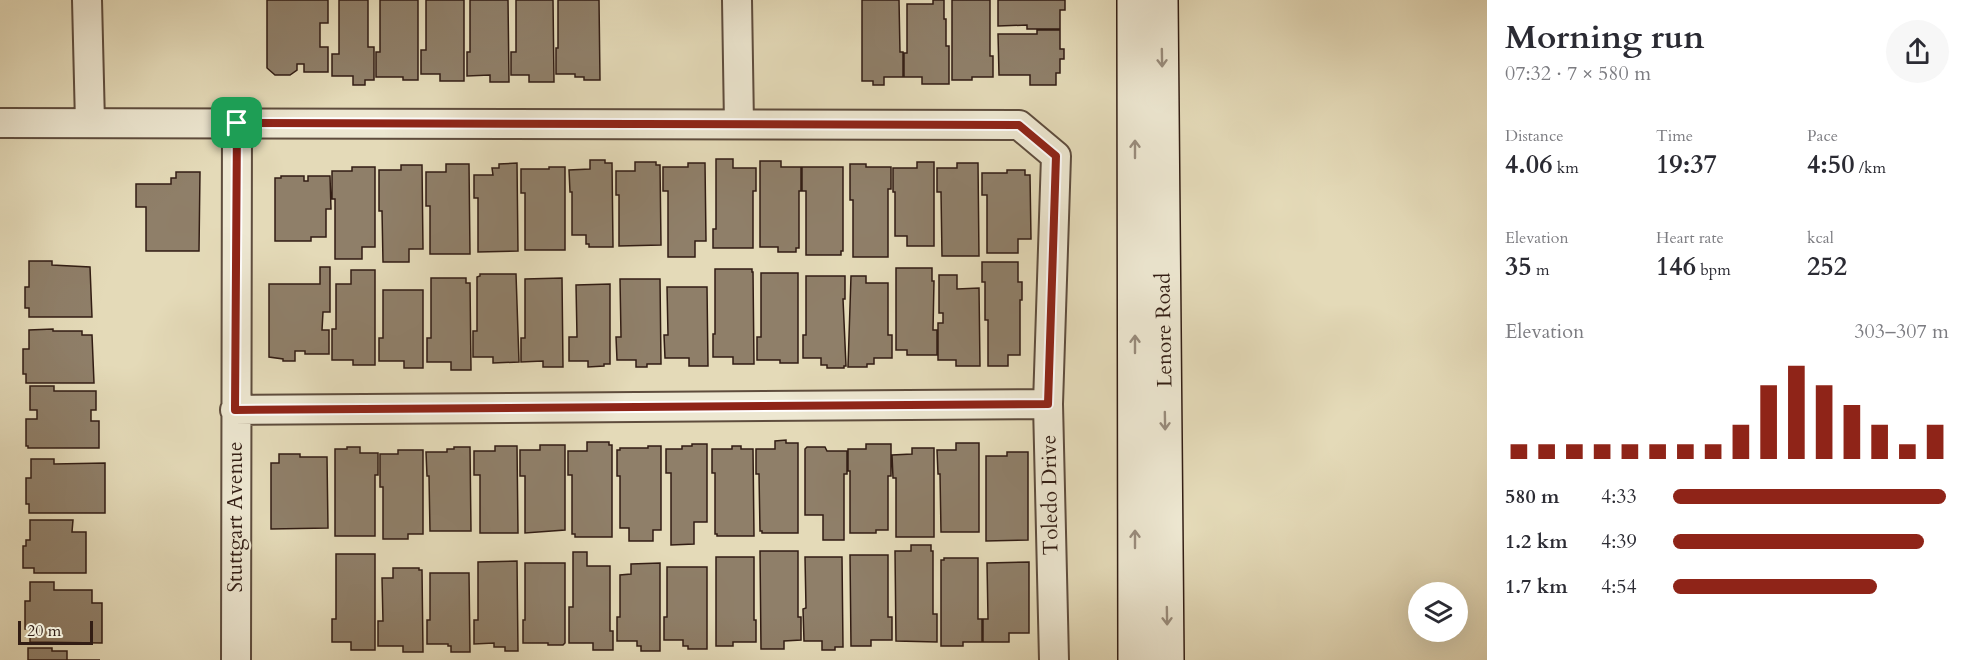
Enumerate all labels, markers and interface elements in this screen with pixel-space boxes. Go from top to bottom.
text: Morning run [1505,15,1705,60]
button: share [1886,20,1949,83]
one-way arrow [1156,48,1168,68]
text: 07:32 · 7 × 580 m [1505,60,1651,87]
pin [211,97,262,148]
icon: arrive [220,106,253,139]
text: Distance [1505,125,1563,147]
text: Time [1656,125,1693,147]
text: Pace [1807,125,1838,147]
one-way arrow [1129,139,1141,159]
text: 4.06 [1505,147,1553,182]
text: 19:37 [1656,147,1717,182]
text: 4:50 [1807,147,1855,182]
text: km [1553,157,1579,179]
text: /km [1855,157,1886,179]
text: Elevation [1505,227,1569,249]
text: Heart rate [1656,227,1724,249]
text: kcal [1807,227,1834,249]
text: 35 [1505,249,1532,284]
text: 146 [1656,249,1696,284]
text: 252 [1807,249,1847,284]
text: m [1532,259,1549,281]
text: bpm [1696,259,1731,281]
street label: Lenore Road [1149,272,1179,388]
text: Elevation [1505,318,1584,345]
text: 303–307 m [1854,318,1949,345]
one-way arrow [1129,334,1141,354]
one-way arrow [1159,411,1171,431]
street label: Toledo Drive [1034,434,1066,556]
street label: Stuttgart Avenue [221,442,250,592]
text: 580 m [1505,483,1560,510]
text: 4:33 [1601,483,1637,510]
text: 1.2 km [1505,528,1568,555]
text: 4:39 [1601,528,1637,555]
one-way arrow [1129,529,1141,549]
text: 1.7 km [1505,573,1568,600]
text: 4:54 [1601,573,1637,600]
map controls [1408,582,1468,642]
button: layers [1408,582,1468,642]
one-way arrow [1161,606,1173,626]
scale bar [18,618,93,646]
text: 20 m [27,620,61,642]

